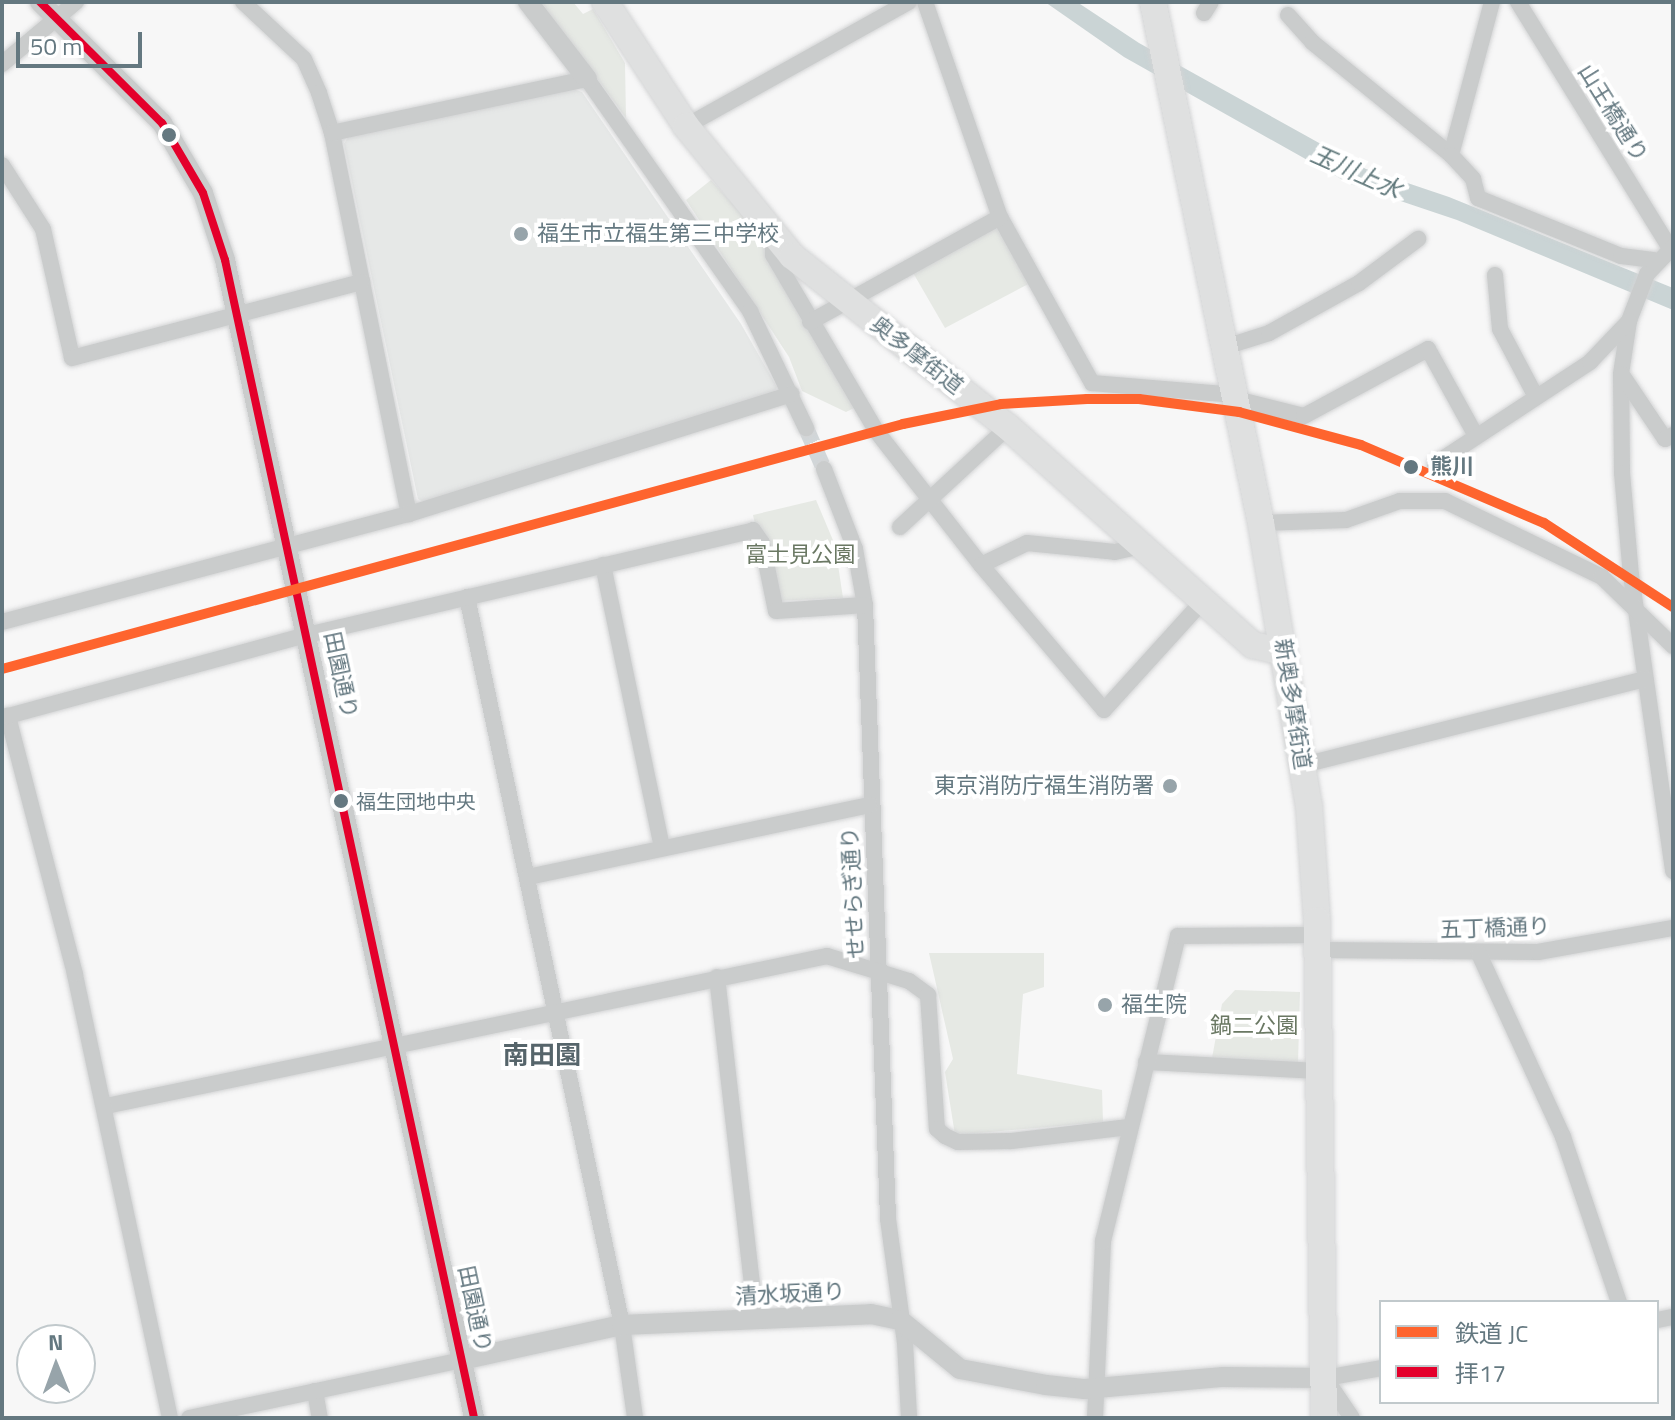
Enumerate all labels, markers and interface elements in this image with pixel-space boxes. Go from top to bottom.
scale bar [20,16,146,66]
text: 50 m [30,28,82,64]
street label: 山王橋通り [1573,59,1653,167]
unlabelled marker [161,127,177,143]
water label: 玉川上水 [1306,139,1406,205]
place label: 福生市立福生第三中学校 [537,221,779,247]
marker: 福生市立福生第三中学校 [512,225,530,243]
street label: 奥多摩街道 [866,311,968,399]
place label: 熊川 [1430,454,1474,480]
marker: 熊川 [1399,455,1423,479]
park label: 富士見公園 [745,542,855,568]
street label: 田園通り [319,629,363,721]
street label: 新奥多摩街道 [1270,637,1316,771]
place label: 東京消防庁福生消防署 [934,773,1154,799]
marker: 東京消防庁福生消防署 [1161,777,1179,795]
place label: 福生団地中央 [356,789,476,813]
marker: 福生団地中央 [333,793,349,809]
street label: せせらぎ通り [836,826,870,960]
street label: 五丁橋通り [1440,913,1550,943]
place label: 福生院 [1121,992,1187,1018]
marker: 福生院 [1096,996,1114,1014]
park label: 鍋二公園 [1210,1013,1298,1039]
district label: 南田園 [503,1039,581,1071]
street label: 田園通り [453,1263,497,1355]
street label: 清水坂通り [734,1278,846,1310]
legend [1379,1300,1659,1404]
text: 鉄道 JC [1455,1315,1528,1351]
north arrow [16,1324,96,1404]
text: N [48,1325,64,1359]
text: 拝17 [1455,1355,1506,1391]

